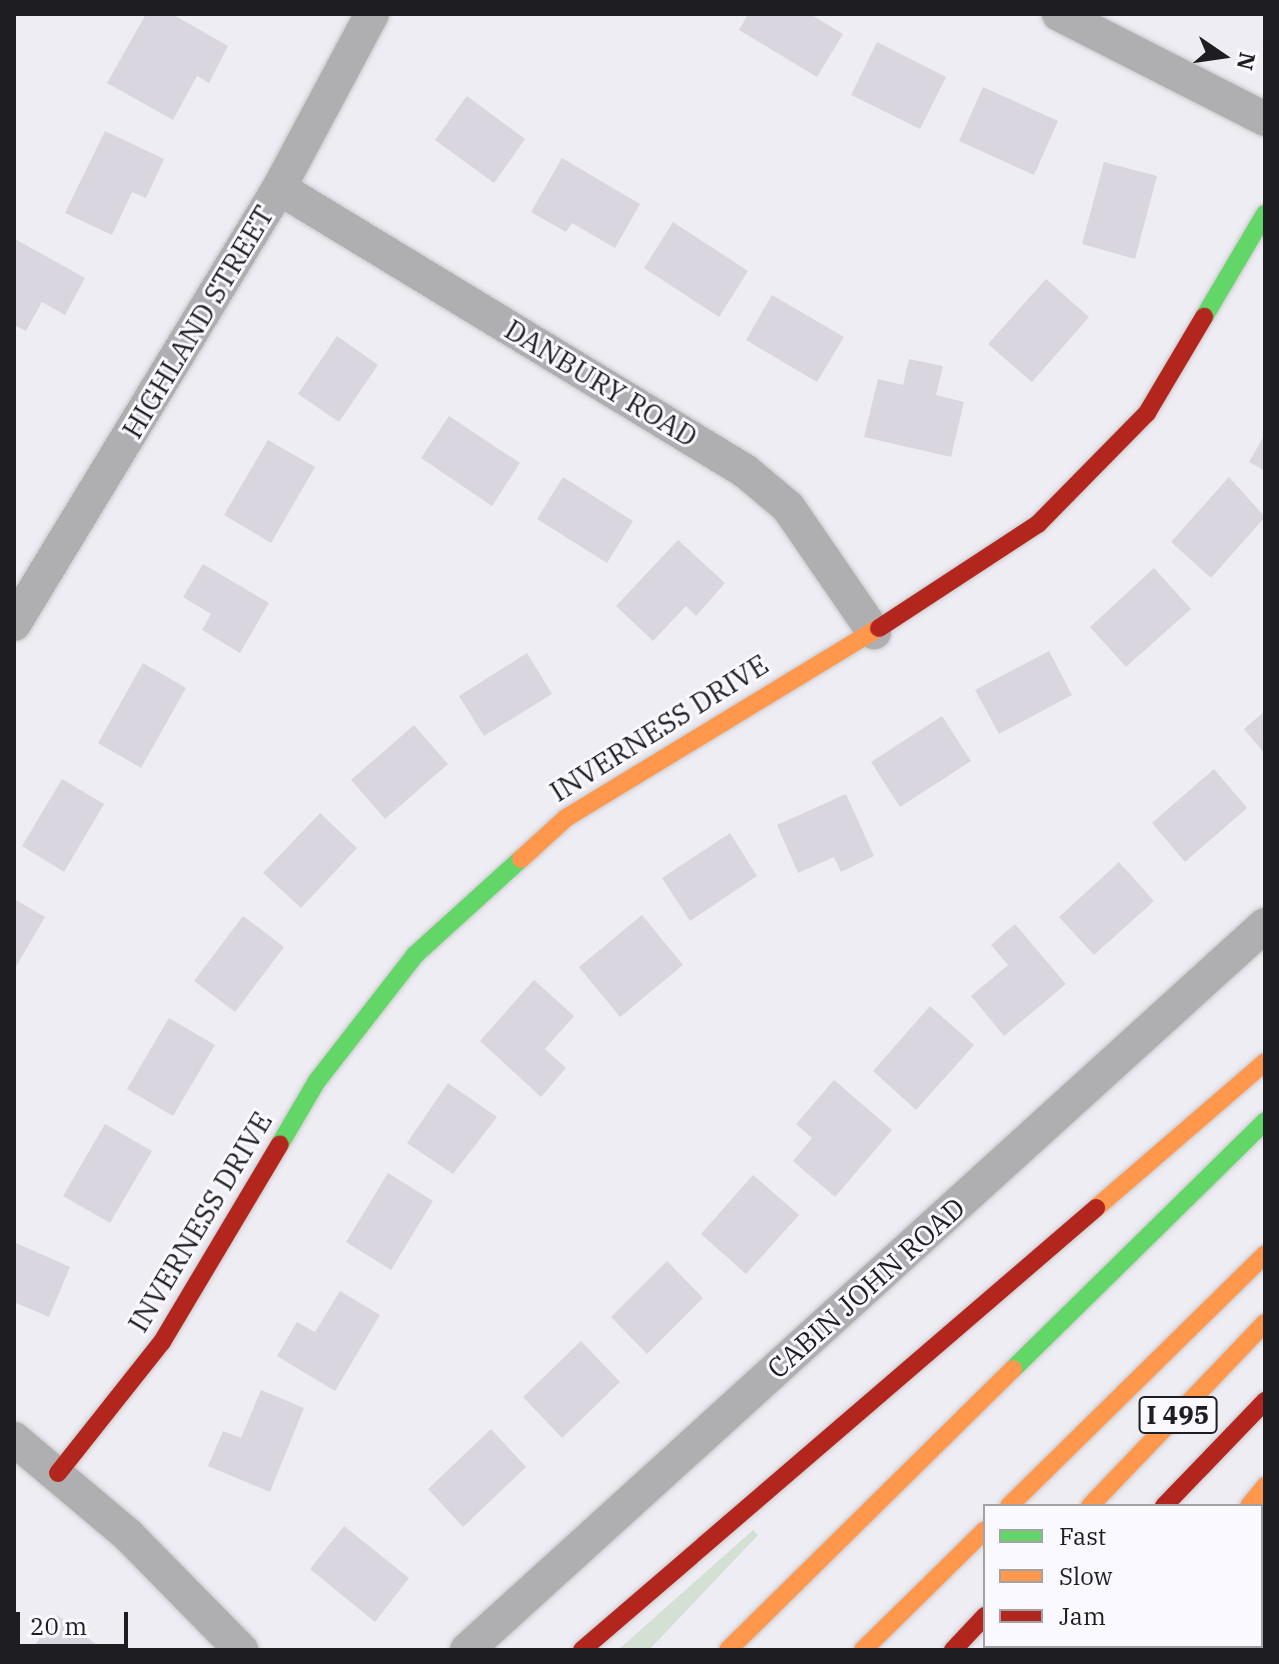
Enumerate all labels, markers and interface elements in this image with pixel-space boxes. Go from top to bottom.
north arrow [1183,16,1263,96]
text: N [1231,50,1263,73]
street label: HIGHLAND STREET [115,200,281,444]
street label: DANBURY ROAD [499,312,703,454]
street label: INVERNESS DRIVE [544,647,774,809]
street label: INVERNESS DRIVE [121,1106,279,1338]
street label: CABIN JOHN ROAD [760,1191,972,1385]
road number: I 495 [1138,1393,1218,1437]
legend [983,1504,1263,1648]
text: Fast [1059,1520,1106,1552]
text: Slow [1059,1560,1112,1592]
scale bar [20,1596,132,1646]
text: Jam [1059,1600,1106,1632]
text: 20 m [30,1610,87,1642]

